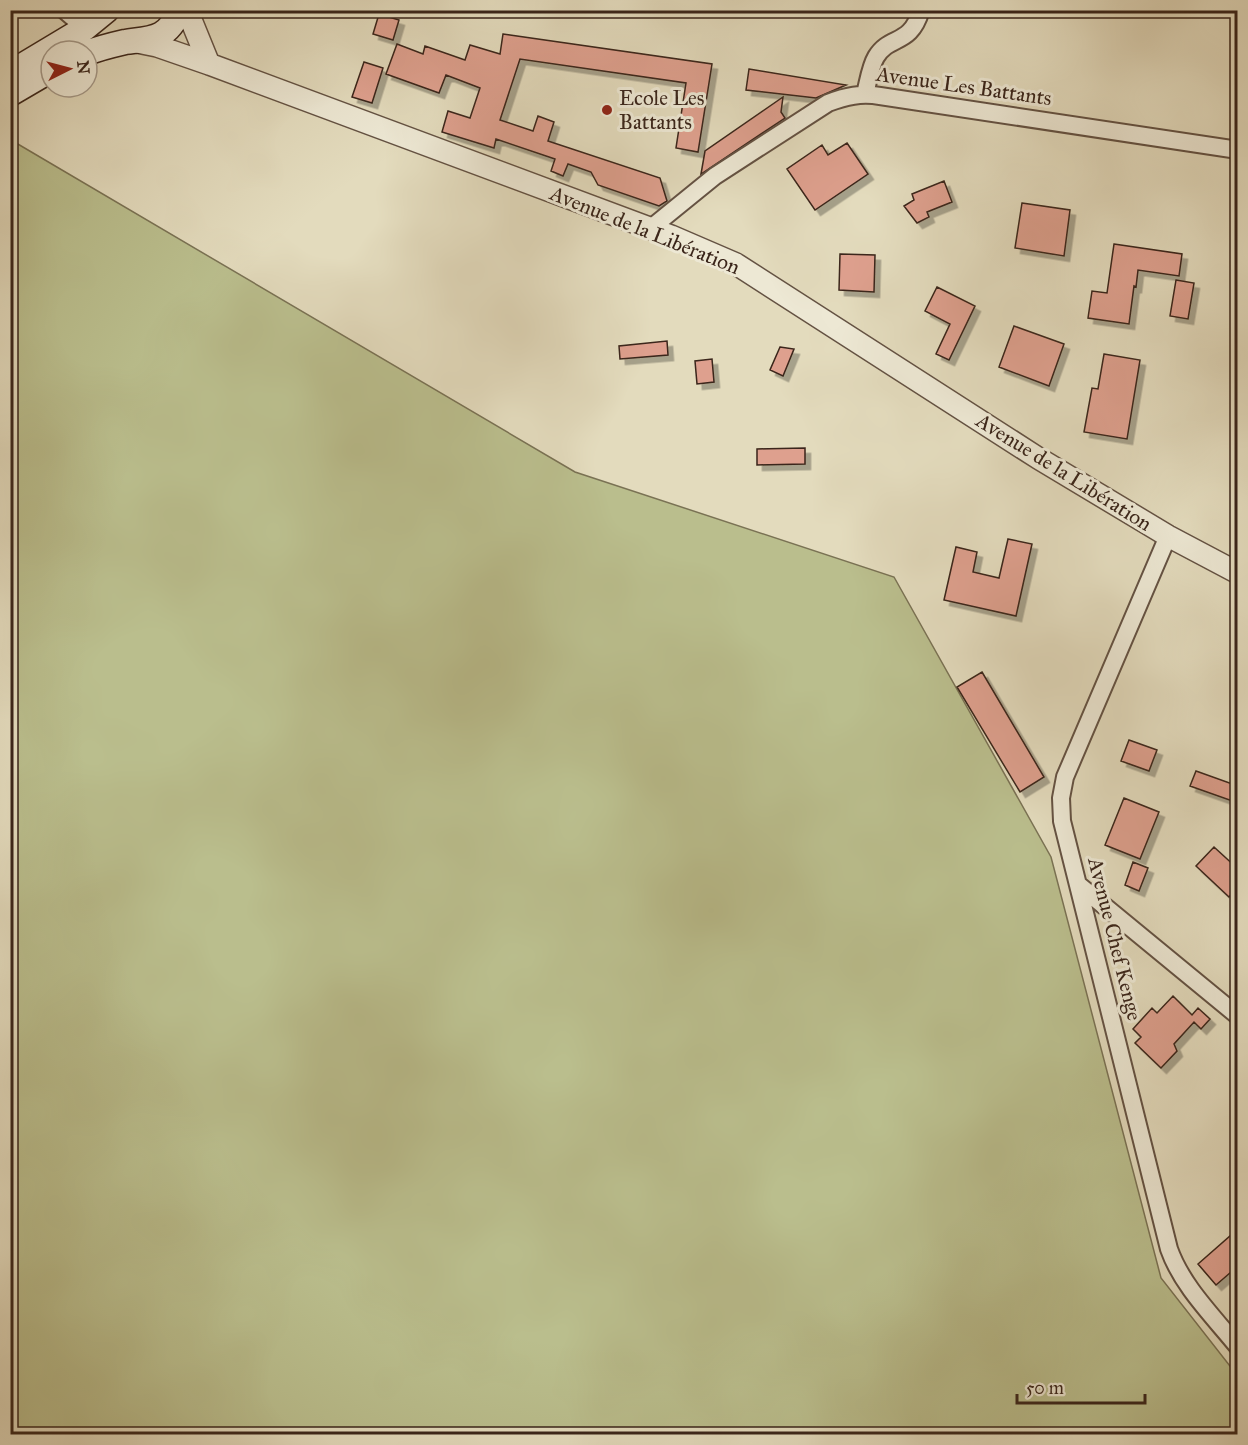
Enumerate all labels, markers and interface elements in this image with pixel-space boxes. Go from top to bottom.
north arrow [39,39,99,99]
text: N [73,60,94,76]
street label: Avenue Les Battants [874,61,1053,111]
place label: Ecole Les Battants [619,85,704,135]
marker: Ecole Les Battants [600,103,614,117]
street label: Avenue de la Libération [545,180,744,280]
street label: Avenue de la Libération [970,407,1157,537]
street label: Avenue Chef Kenge [1082,854,1148,1023]
scale bar [1017,1367,1144,1405]
text: 50 m [1026,1377,1064,1399]

